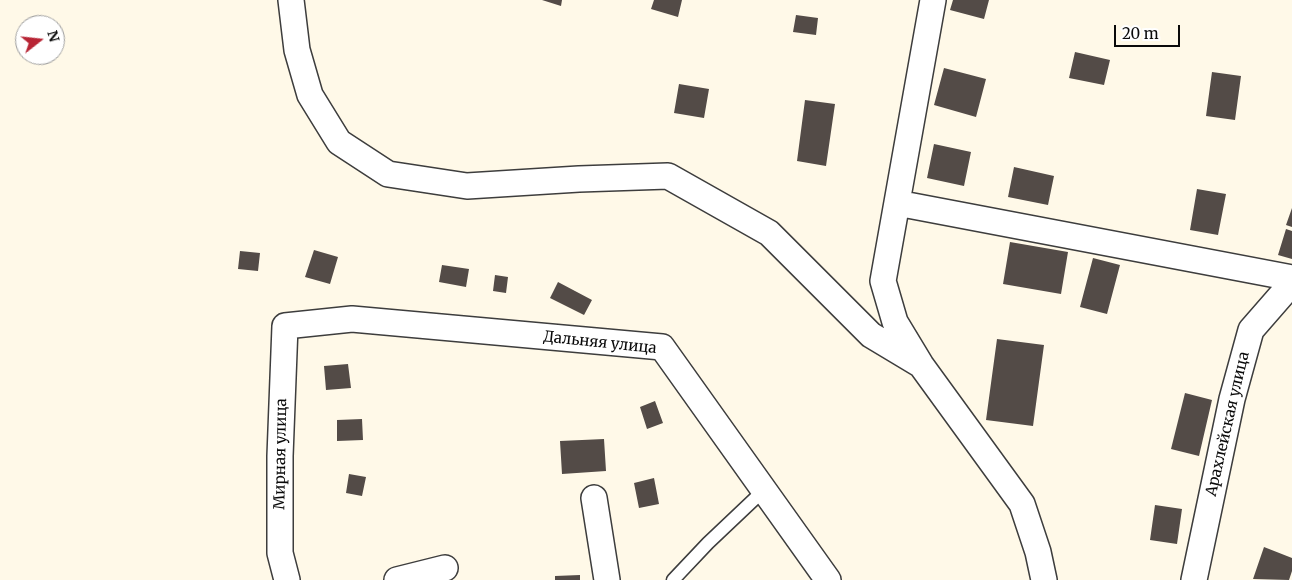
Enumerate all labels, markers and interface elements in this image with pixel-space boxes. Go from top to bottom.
north arrow [15,15,65,65]
scale bar [1117,15,1183,47]
text: 20 m [1122,24,1159,43]
text: N [43,28,64,44]
street label: Дальняя улица [543,328,657,358]
street label: Арахлейская улица [1203,350,1253,498]
street label: Мирная улица [271,398,291,510]

